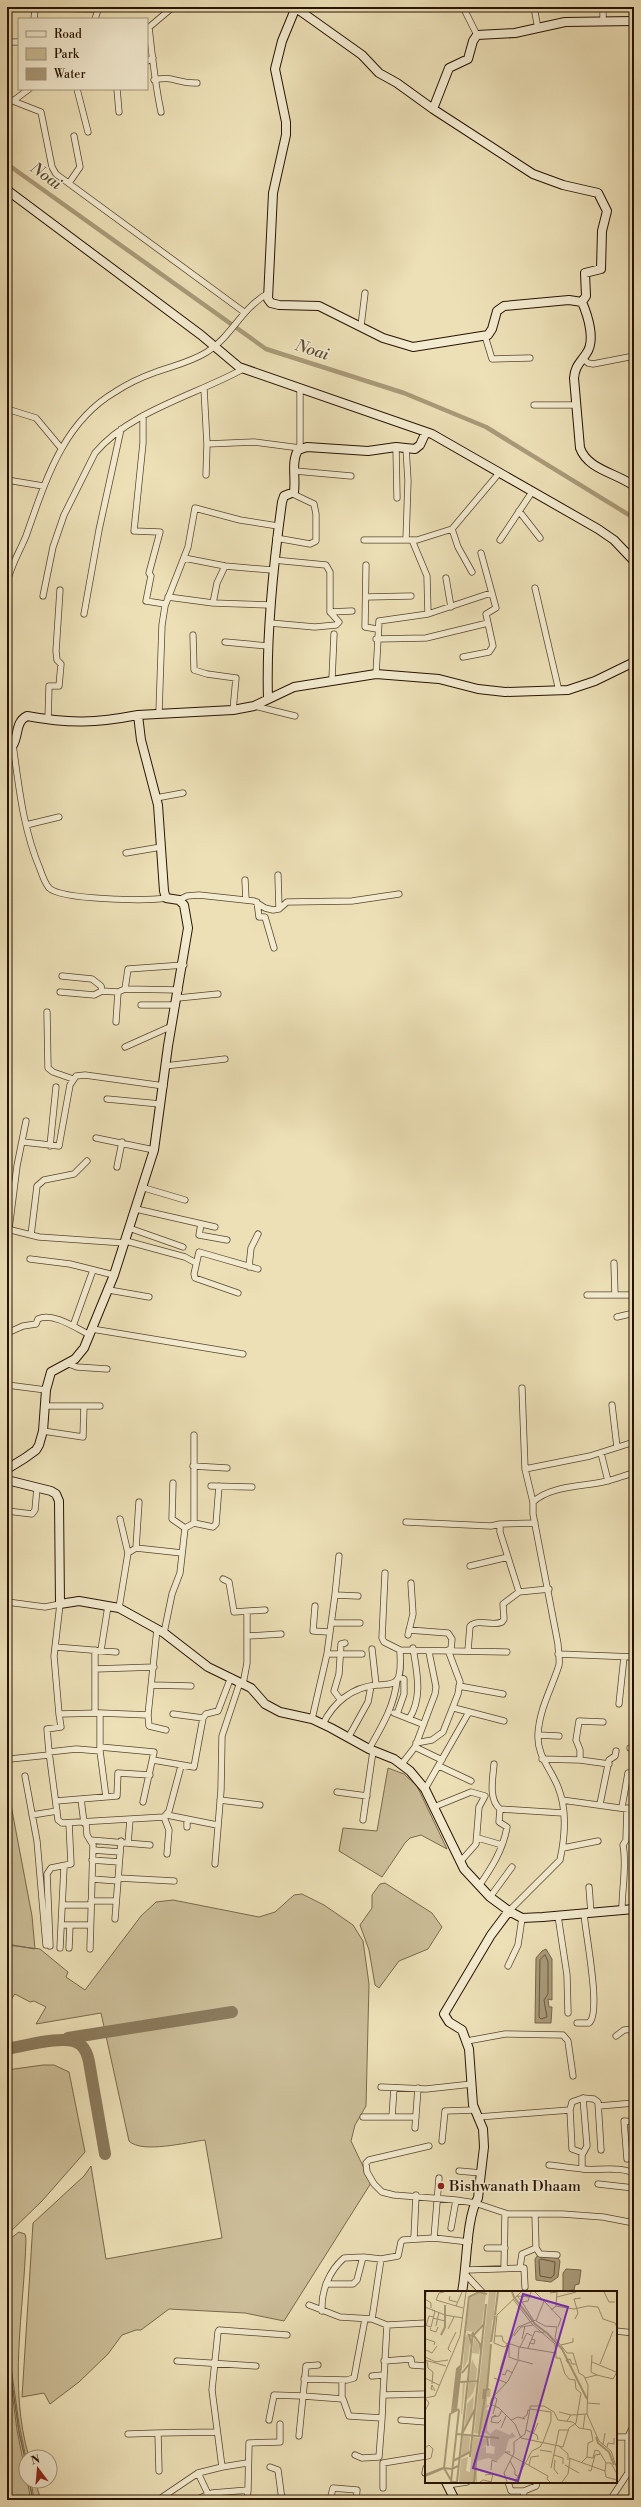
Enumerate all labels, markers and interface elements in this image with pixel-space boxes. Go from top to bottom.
legend [18,18,148,90]
text: Road [54,27,82,42]
text: Park [54,47,80,62]
text: Water [53,67,86,82]
water label: Noai [25,157,66,194]
water label: Noai [292,335,331,365]
place label: Bishwanath Dhaam [448,2177,581,2196]
marker: Bishwanath Dhaam [436,2181,446,2191]
inset map [425,2291,617,2483]
north arrow [18,2449,58,2489]
text: N [29,2452,42,2468]

